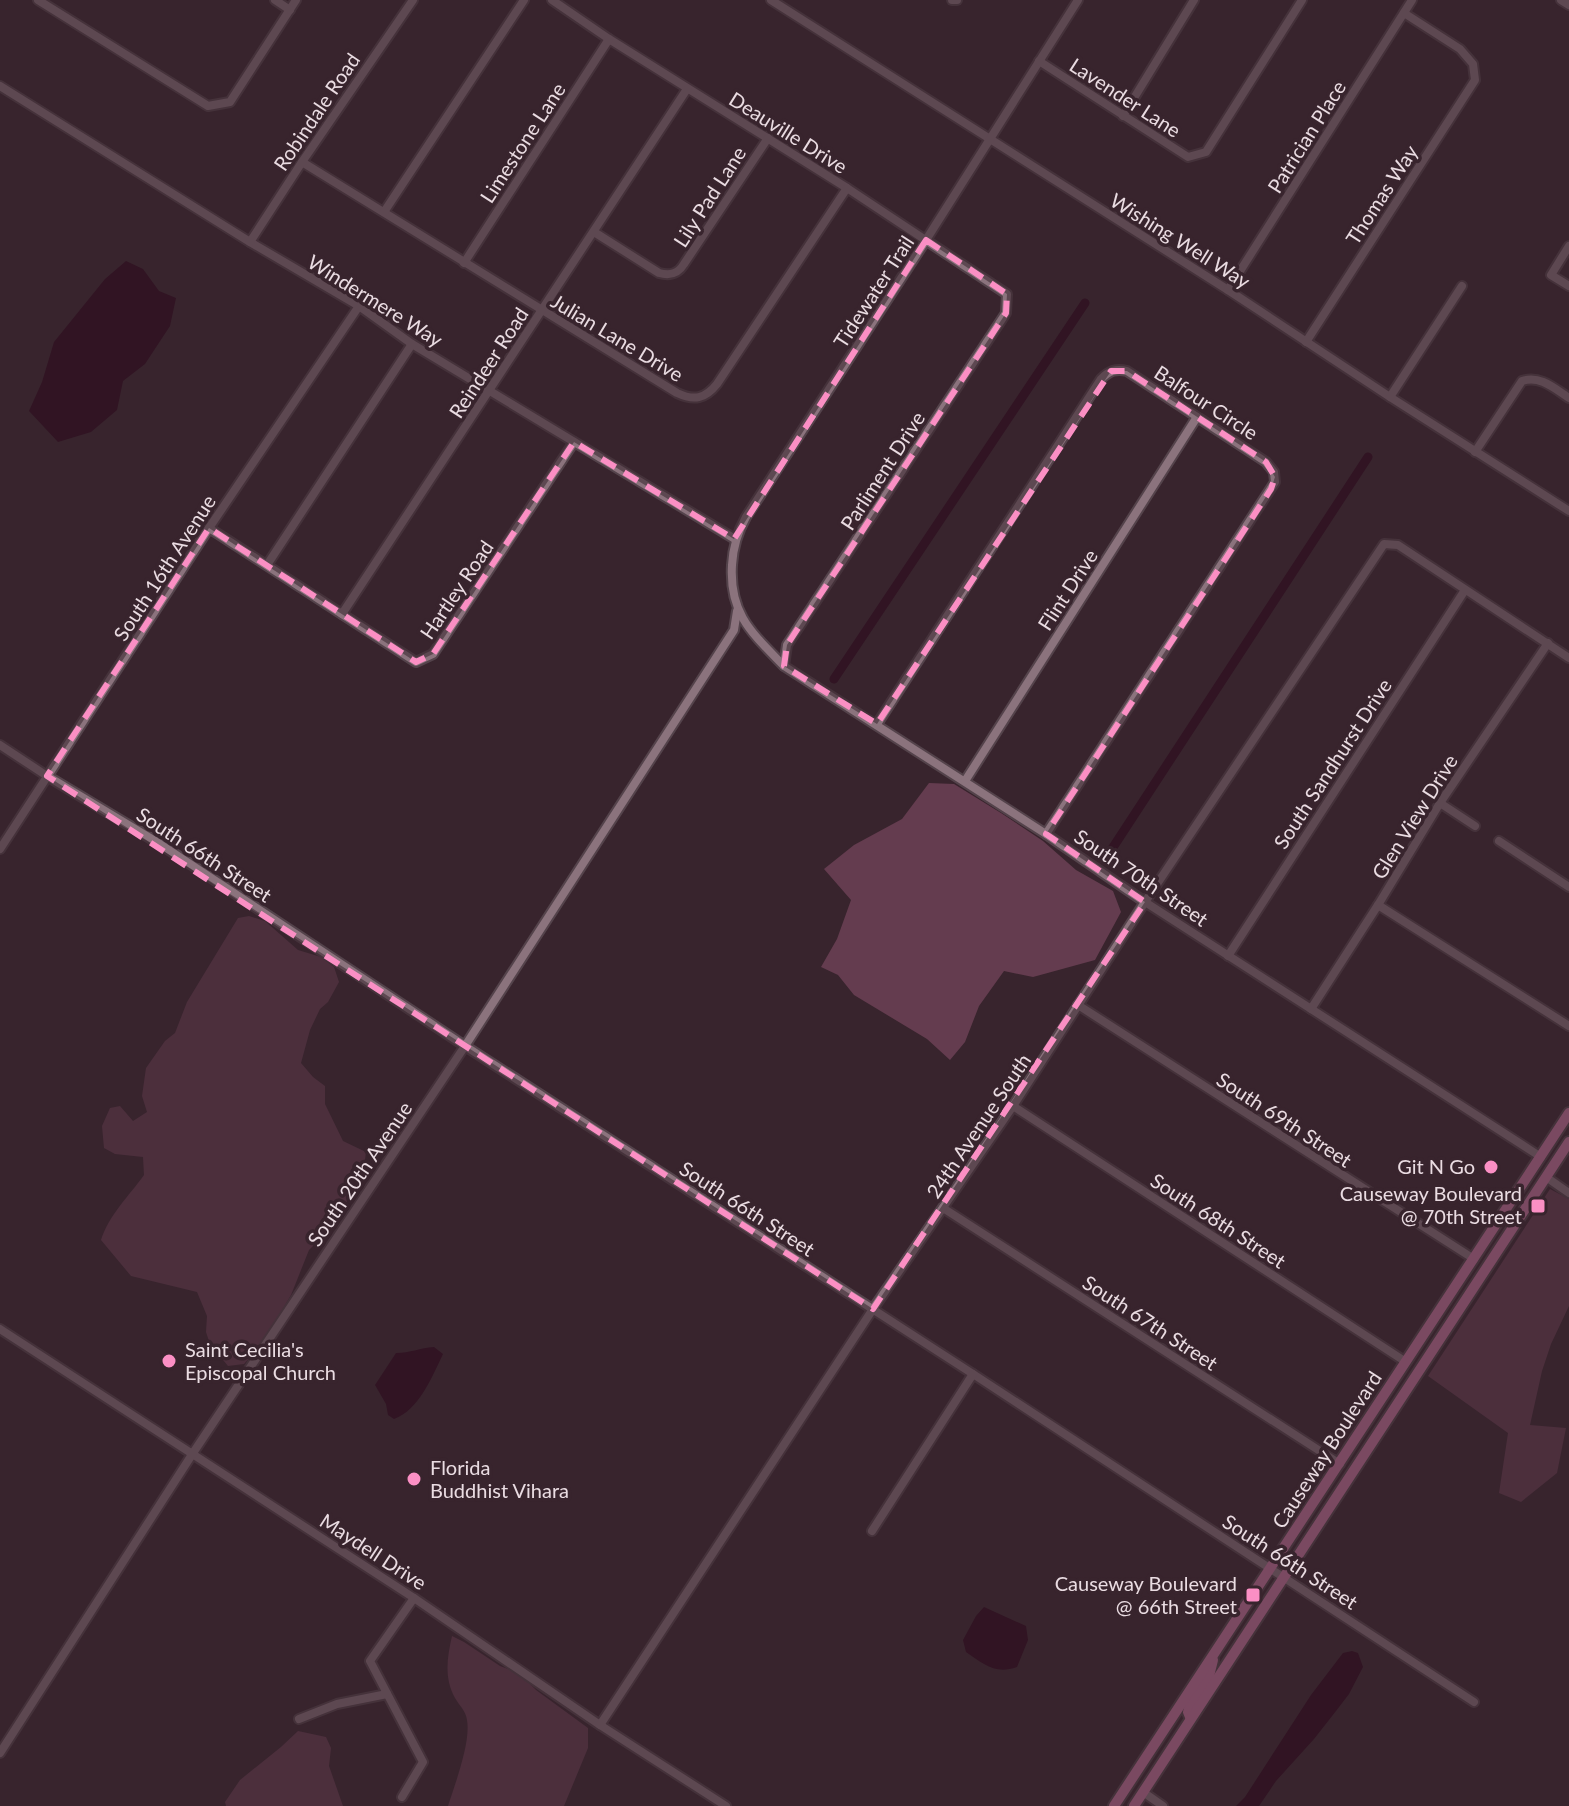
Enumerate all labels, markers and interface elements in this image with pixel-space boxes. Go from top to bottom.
street label: Robindale Road [268,48,364,175]
street label: Lavender Lane [1066,52,1186,142]
street label: Patrician Place [1262,76,1350,197]
street label: Limestone Lane [475,78,570,207]
street label: Deauville Drive [725,86,852,178]
street label: Thomas Way [1340,140,1423,249]
street label: Lily Pad Lane [668,142,750,251]
street label: Wishing Well Way [1106,187,1256,293]
street label: Tidewater Trail [828,231,918,352]
street label: Windermere Way [304,249,448,352]
street label: Julian Lane Drive [547,288,688,386]
street label: Reindeer Road [443,303,533,422]
street label: Balfour Circle [1150,360,1263,444]
street label: Parliment Drive [835,407,929,534]
street label: South 16th Avenue [108,490,220,645]
street label: Hartley Road [414,536,498,643]
street label: Flint Drive [1032,544,1102,634]
street label: South Sandhurst Drive [1268,674,1396,853]
street label: Glen View Drive [1366,750,1462,883]
street label: South 66th Street [133,802,277,907]
street label: South 70th Street [1070,824,1213,931]
street label: 24th Avenue South [921,1049,1035,1202]
street label: South 69th Street [1213,1067,1357,1172]
street label: South 20th Avenue [302,1097,416,1250]
place label: Git N Go [1397,1154,1475,1178]
street label: South 66th Street [676,1156,820,1261]
marker: Git N Go [1482,1158,1500,1176]
street label: South 68th Street [1147,1168,1291,1273]
place label: Causeway Boulevard @ 70th Street [1340,1181,1522,1228]
marker: Causeway Boulevard @ 70th Street [1529,1197,1547,1215]
street label: South 67th Street [1079,1270,1223,1375]
place label: Saint Cecilia's Episcopal Church [185,1337,336,1384]
marker: Saint Cecilia's Episcopal Church [160,1352,178,1370]
street label: Causeway Boulevard [1266,1366,1386,1532]
place label: Florida Buddhist Vihara [430,1455,569,1502]
marker: Florida Buddhist Vihara [405,1470,423,1488]
street label: Maydell Drive [316,1508,431,1594]
street label: South 66th Street [1219,1509,1363,1614]
place label: Causeway Boulevard @ 66th Street [1055,1571,1237,1618]
marker: Causeway Boulevard @ 66th Street [1244,1586,1262,1604]

